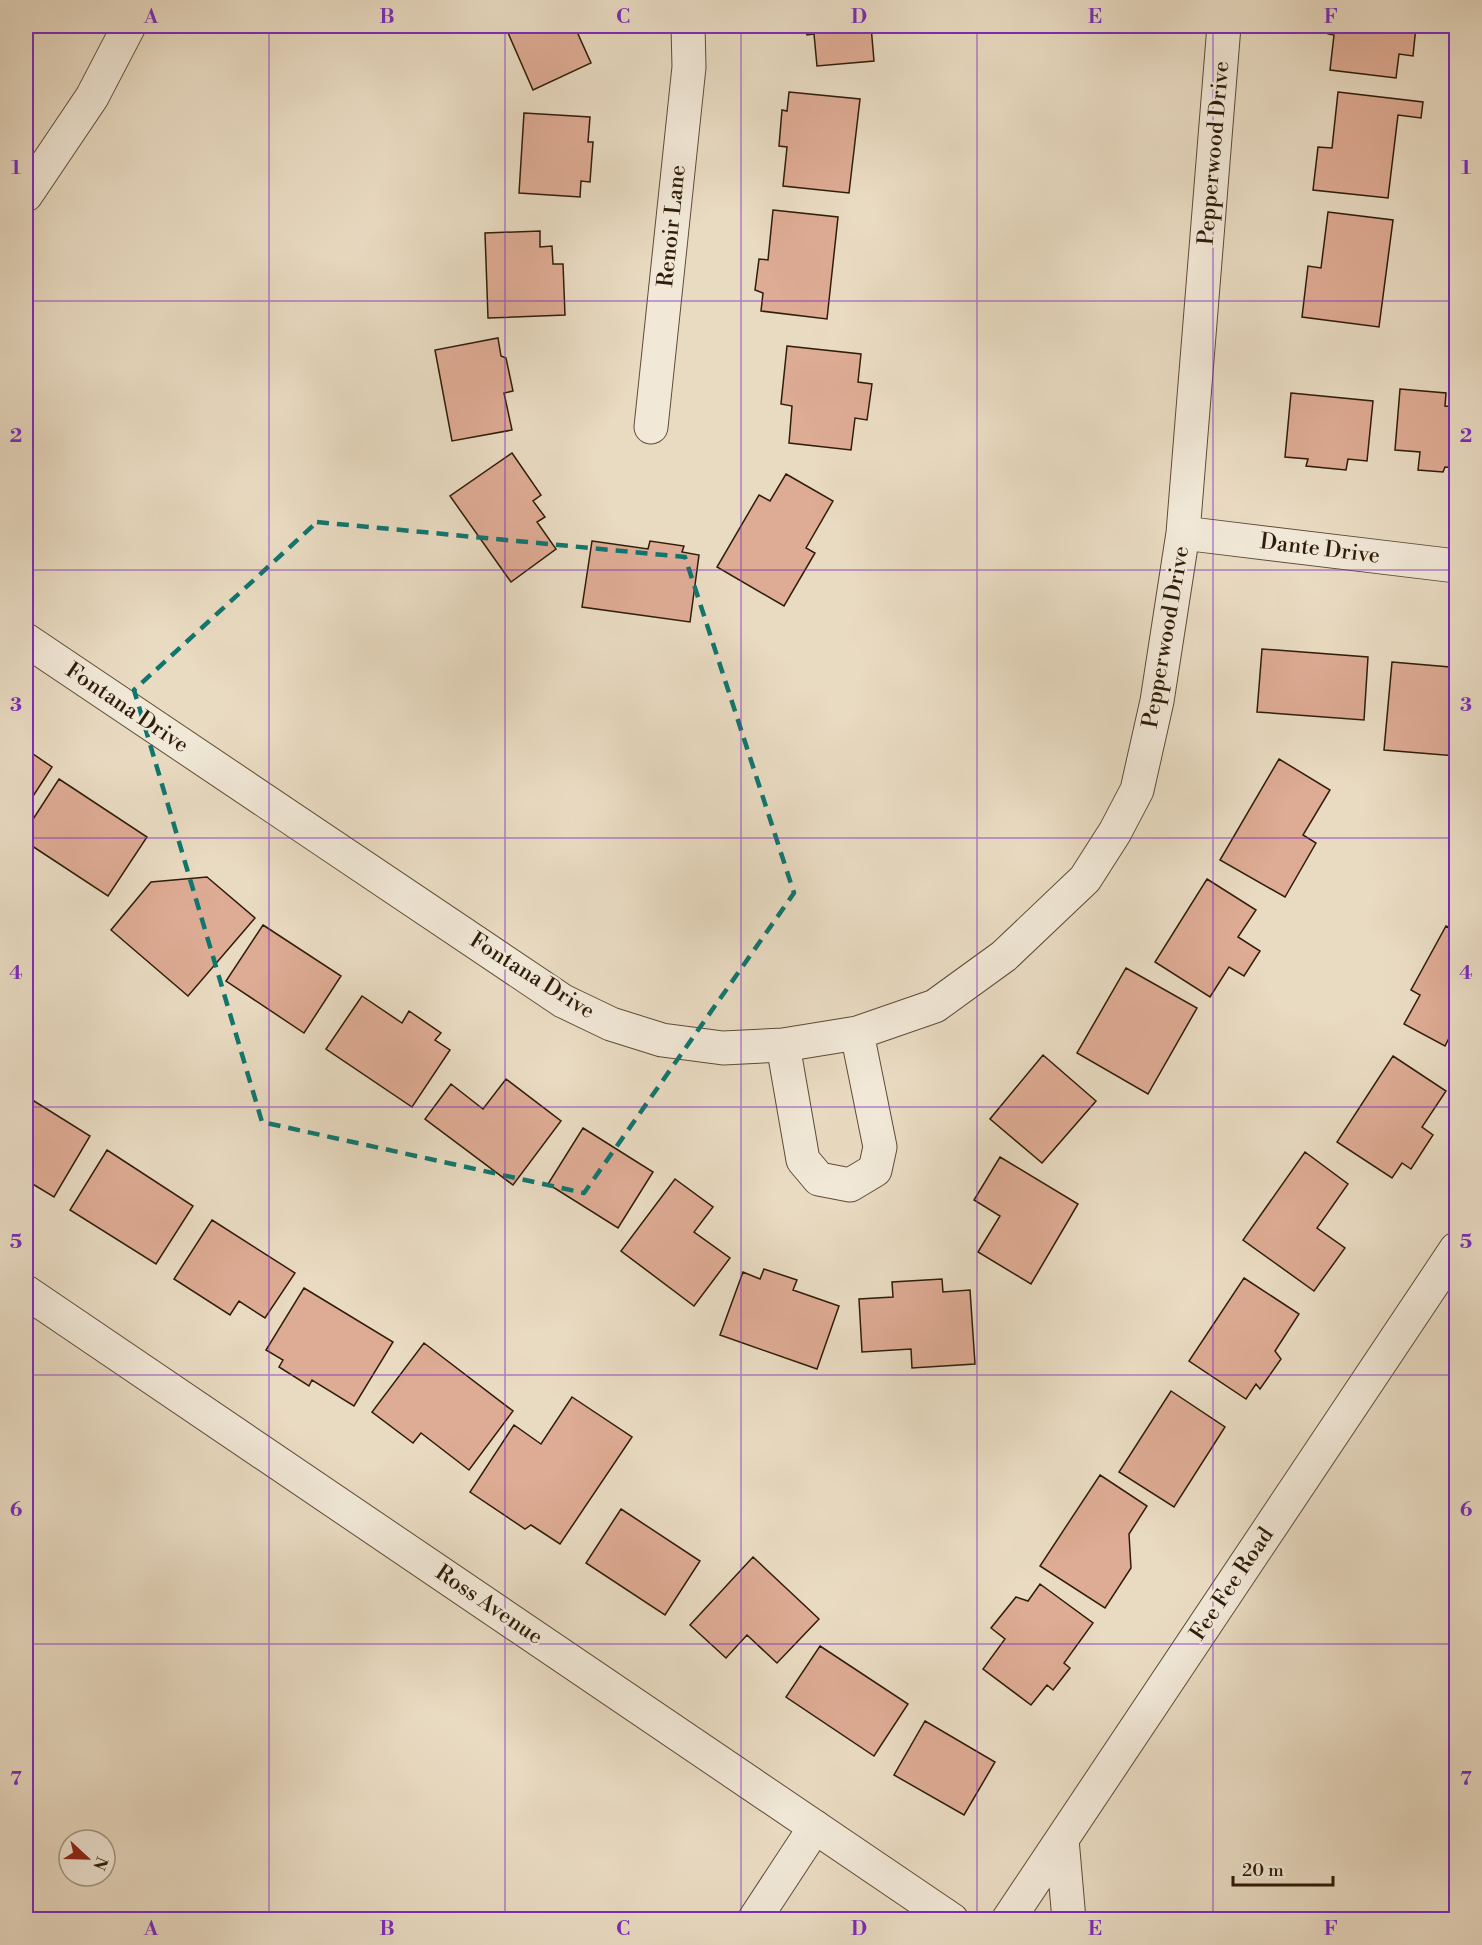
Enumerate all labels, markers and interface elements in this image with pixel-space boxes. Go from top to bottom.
text: A [143,5,159,30]
text: B [379,5,395,30]
text: C [616,5,630,30]
text: D [851,5,867,30]
text: E [1088,5,1102,30]
text: F [1324,5,1338,30]
street label: Pepperwood Drive [1193,60,1235,246]
text: 1 [11,156,21,181]
text: 1 [1461,156,1471,181]
street label: Renoir Lane [652,164,692,288]
text: 2 [10,424,22,449]
text: 2 [1460,424,1472,449]
street label: Dante Drive [1258,528,1382,570]
street label: Pepperwood Drive [1137,544,1195,730]
street label: Fontana Drive [60,657,194,759]
text: 3 [10,693,22,718]
text: 3 [1460,693,1472,718]
street label: Fontana Drive [464,927,600,1025]
text: 4 [9,961,23,986]
text: 4 [1459,961,1473,986]
text: 5 [10,1230,22,1255]
text: 5 [1460,1230,1472,1255]
text: 6 [10,1498,23,1523]
text: 6 [1460,1498,1473,1523]
street label: Fee Fee Road [1184,1522,1280,1646]
street label: Ross Avenue [430,1559,548,1651]
text: 7 [10,1767,22,1792]
text: 7 [1460,1767,1472,1792]
north arrow [57,1828,117,1888]
scale bar [1233,1849,1334,1887]
text: N [88,1854,112,1873]
text: 20 m [1242,1859,1284,1882]
text: A [143,1917,159,1942]
text: B [379,1917,395,1942]
text: C [616,1917,630,1942]
text: D [851,1917,867,1942]
text: E [1088,1917,1102,1942]
text: F [1324,1917,1338,1942]

